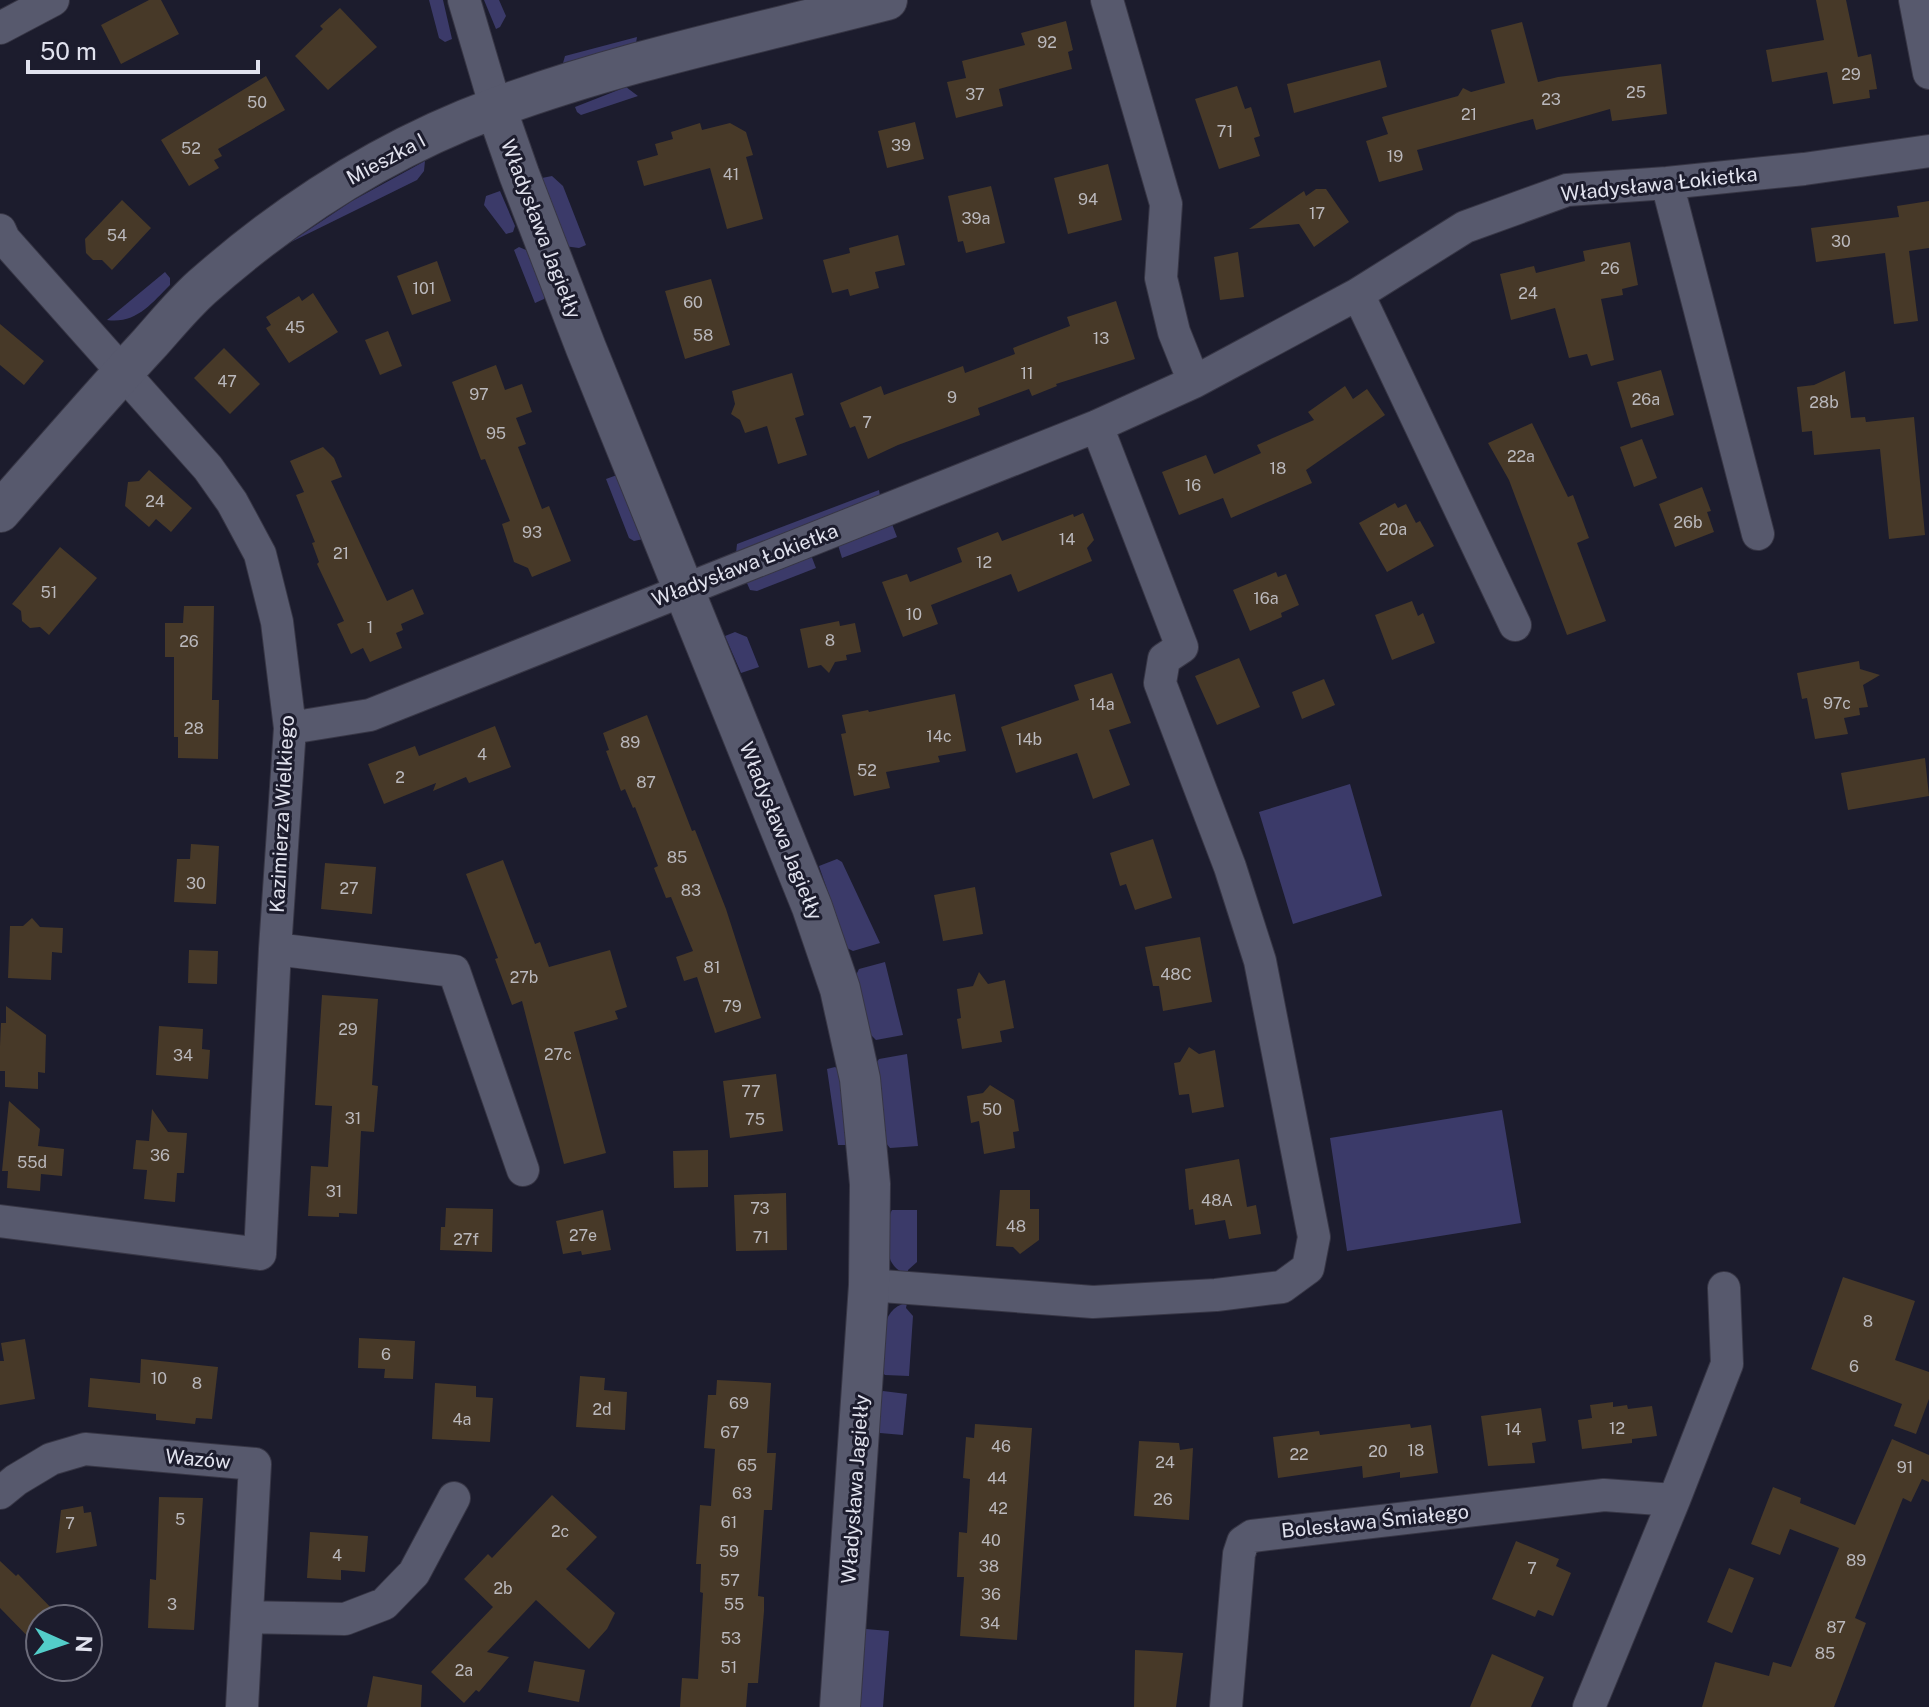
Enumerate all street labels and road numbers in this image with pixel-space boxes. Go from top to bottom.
street label: Mieszka I [342,128,430,190]
street label: Władysława Jagiełły [496,136,586,322]
street label: Władysława Łokietka [1560,162,1758,206]
street label: Władysława Łokietka [649,518,841,612]
street label: Kazimierza Wielkiego [265,714,299,914]
street label: Władysława Jagiełły [734,738,828,924]
street label: Władysława Jagiełły [836,1393,874,1585]
street label: Wazów [164,1444,232,1474]
street label: Bolesława Śmiałego [1280,1498,1470,1543]

